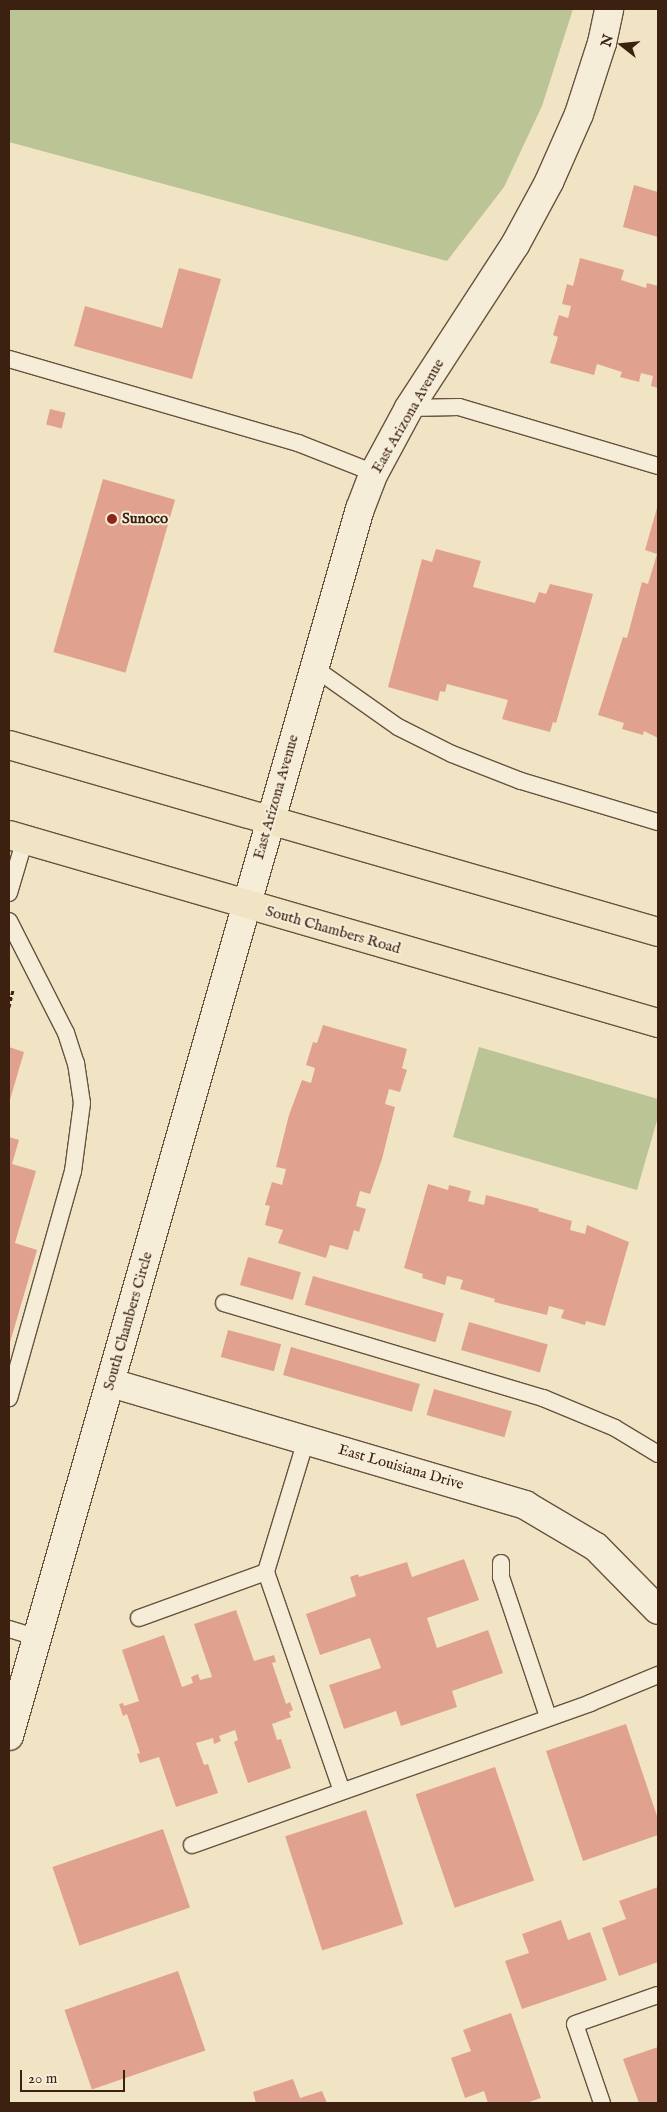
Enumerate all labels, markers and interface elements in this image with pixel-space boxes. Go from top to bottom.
north arrow [597,20,647,70]
text: N [597,33,618,49]
street label: East Arizona Avenue [368,356,448,476]
place label: Sunoco [122,510,168,528]
marker: Sunoco [106,513,118,525]
street label: East Arizona Avenue [250,733,302,861]
street label: South Chambers Road [263,902,403,958]
street label: South Chambers Circle [100,1250,156,1392]
street label: East Louisiana Drive [336,1440,466,1494]
scale bar [22,2060,128,2092]
text: 20 m [28,2069,57,2088]

